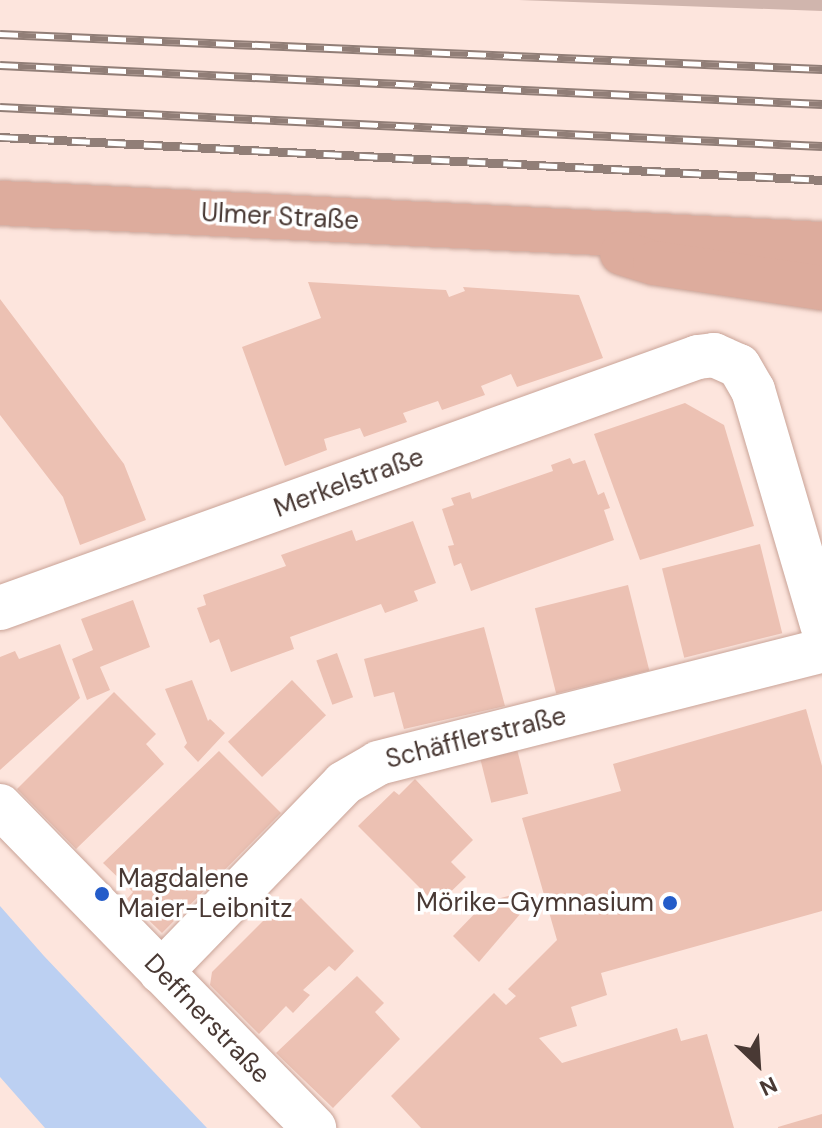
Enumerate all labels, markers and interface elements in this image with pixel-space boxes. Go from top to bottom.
street label: Ulmer Straße [200,197,360,237]
street label: Merkelstraße [270,441,428,525]
street label: Schäfflerstraße [383,700,569,776]
place label: Magdalene Maier-Leibnitz [118,863,292,924]
marker: Magdalene Maier-Leibnitz [93,885,111,903]
place label: Mörike-Gymnasium [416,887,654,919]
marker: Mörike-Gymnasium [661,894,679,912]
street label: Deffnerstraße [138,948,276,1090]
north arrow [718,1024,798,1104]
text: N [755,1070,782,1103]

